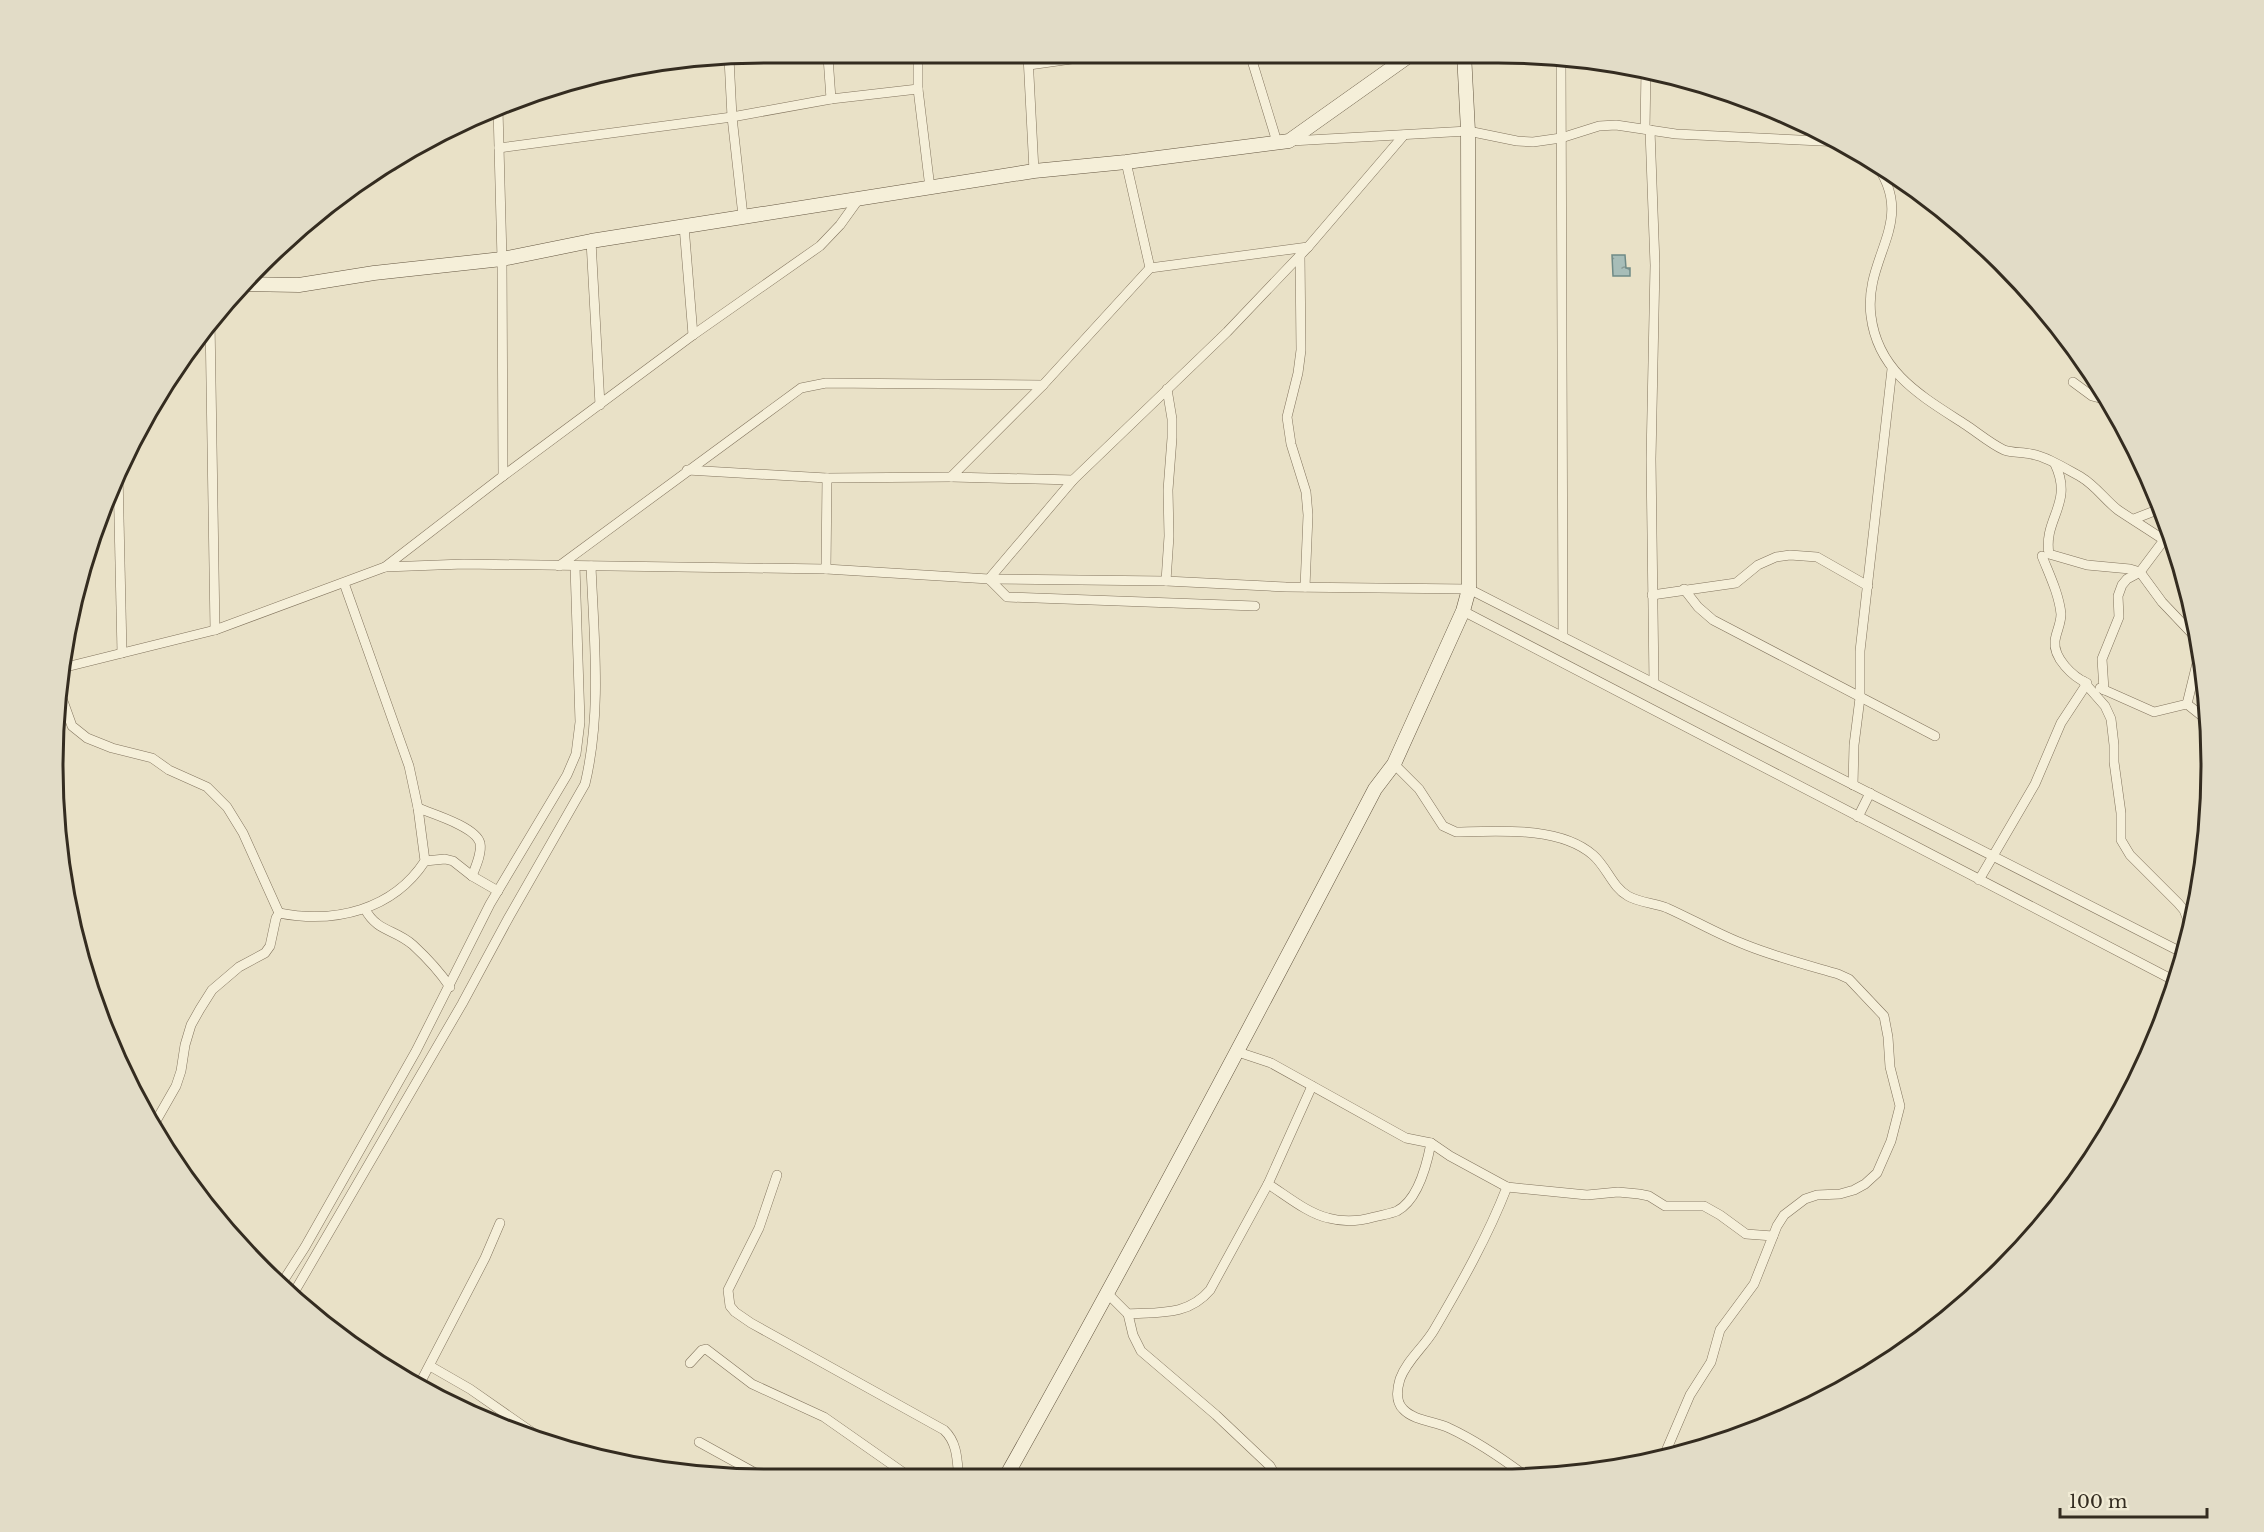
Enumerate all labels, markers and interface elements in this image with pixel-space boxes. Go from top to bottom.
scale bar [2060,1481,2207,1519]
text: 100 m [2069,1491,2127,1513]

